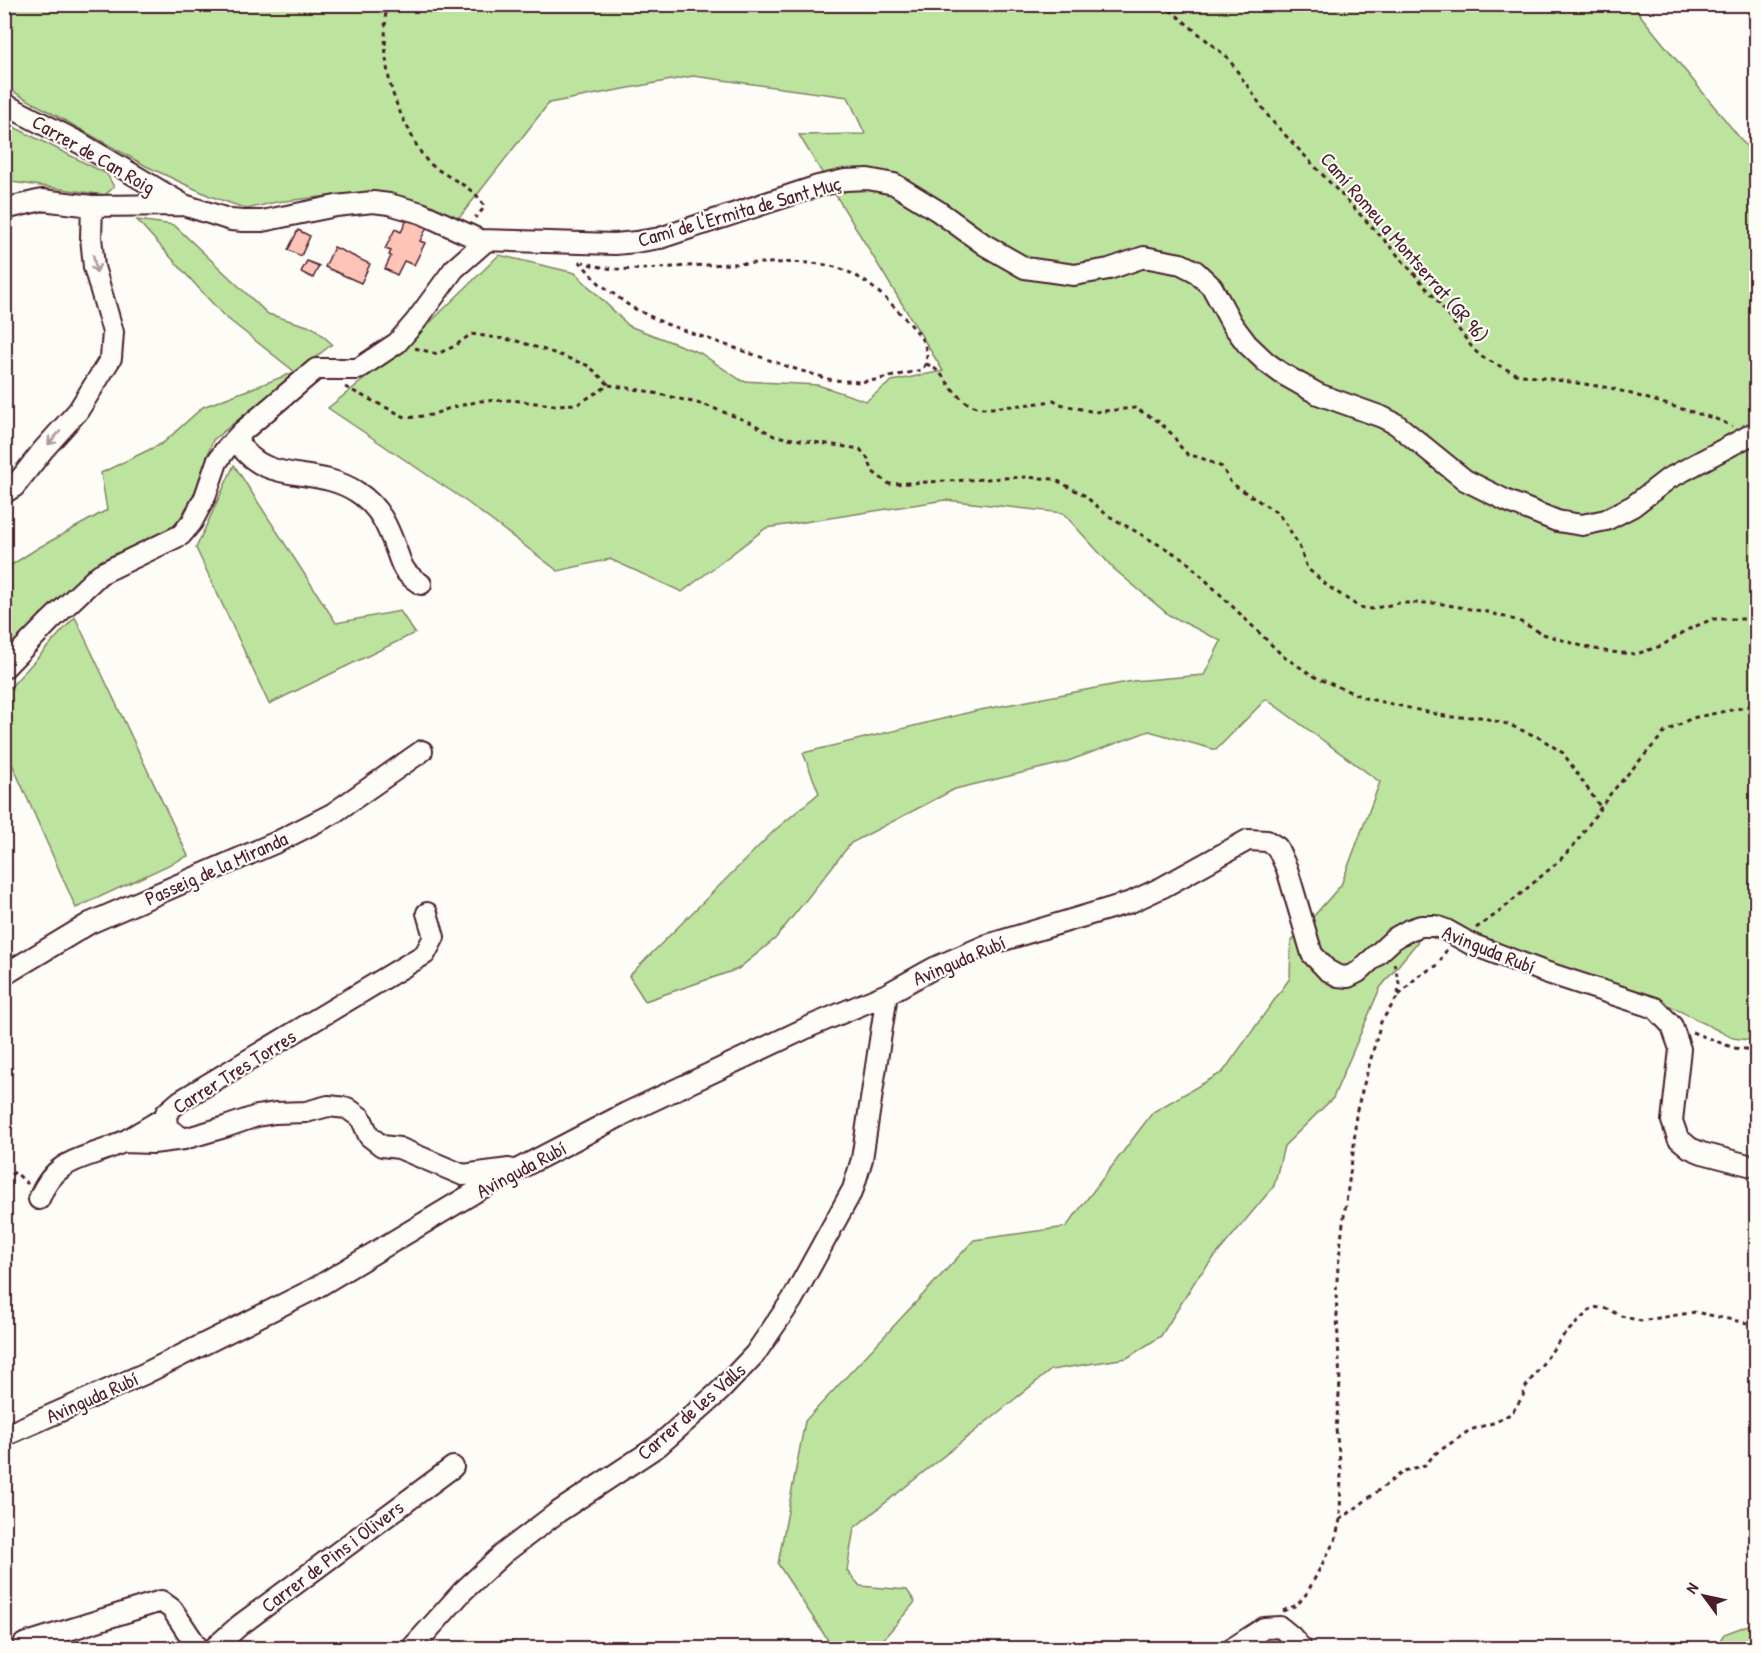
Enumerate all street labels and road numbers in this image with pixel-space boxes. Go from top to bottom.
street label: Carrer de Can Roig [28,108,160,200]
street label: Camí Romeu a Montserrat (GR 96) [1315,146,1495,348]
street label: Camí de l'Ermita de Sant Muç [634,169,844,253]
street label: Passeig de la Miranda [140,824,292,912]
street label: Avinguda Rubí [1438,918,1540,980]
street label: Avinguda Rubí [909,928,1009,992]
street label: Carrer Tres Torres [167,1022,301,1120]
street label: Avinguda Rubí [471,1134,571,1204]
street label: Carrer de les Valls [631,1356,751,1466]
street label: Avinguda Rubí [42,1365,142,1429]
street label: Carrer de Pins i Olivers [255,1493,409,1618]

